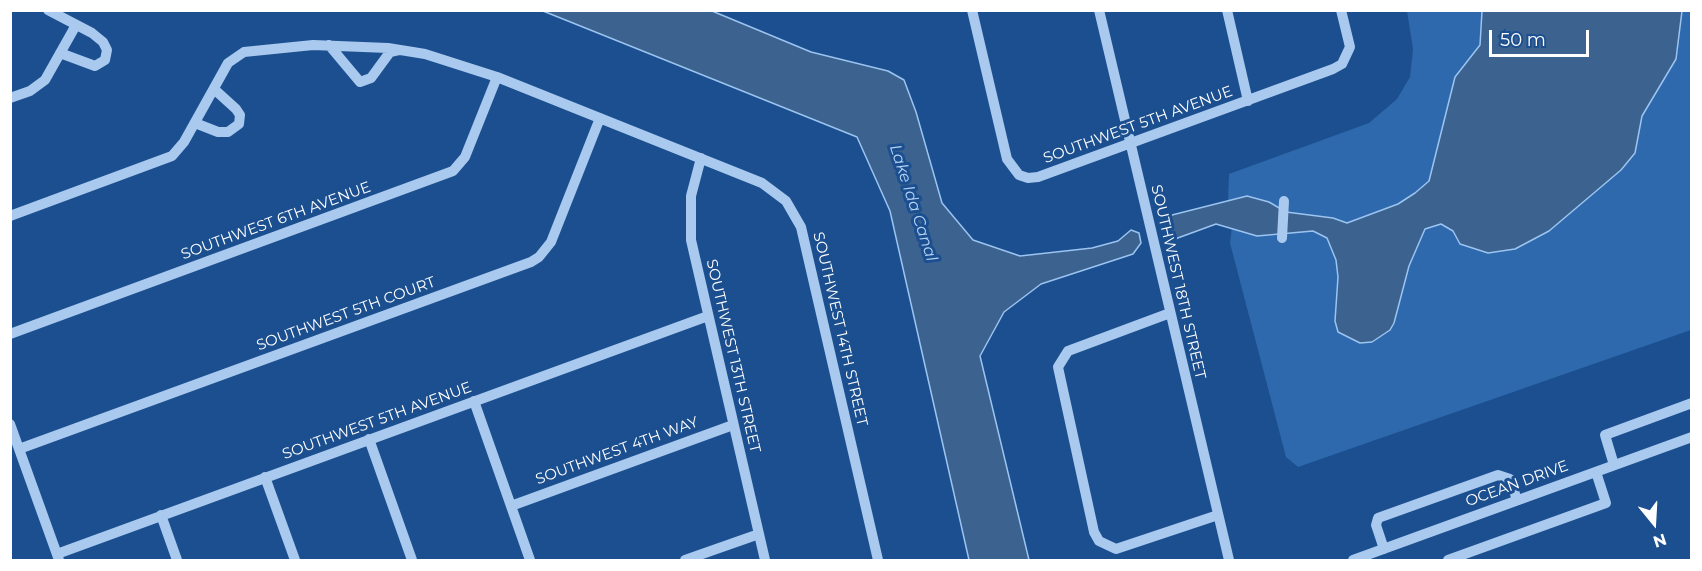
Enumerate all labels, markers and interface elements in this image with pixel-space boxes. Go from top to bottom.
scale bar [1492,18,1592,56]
text: 50 m [1500,29,1546,51]
street label: SOUTHWEST 5TH AVENUE [1041,82,1235,168]
water label: Lake Ida Canal [885,142,941,264]
street label: SOUTHWEST 6TH AVENUE [179,178,373,264]
street label: SOUTHWEST 18TH STREET [1147,183,1209,381]
street label: SOUTHWEST 14TH STREET [809,230,871,428]
street label: SOUTHWEST 13TH STREET [702,258,764,454]
street label: SOUTHWEST 5TH COURT [254,273,438,355]
street label: SOUTHWEST 5TH AVENUE [280,378,474,464]
street label: SOUTHWEST 4TH WAY [533,413,701,489]
street label: OCEAN DRIVE [1463,457,1571,511]
north arrow [1624,493,1684,553]
text: N [1651,530,1669,552]

